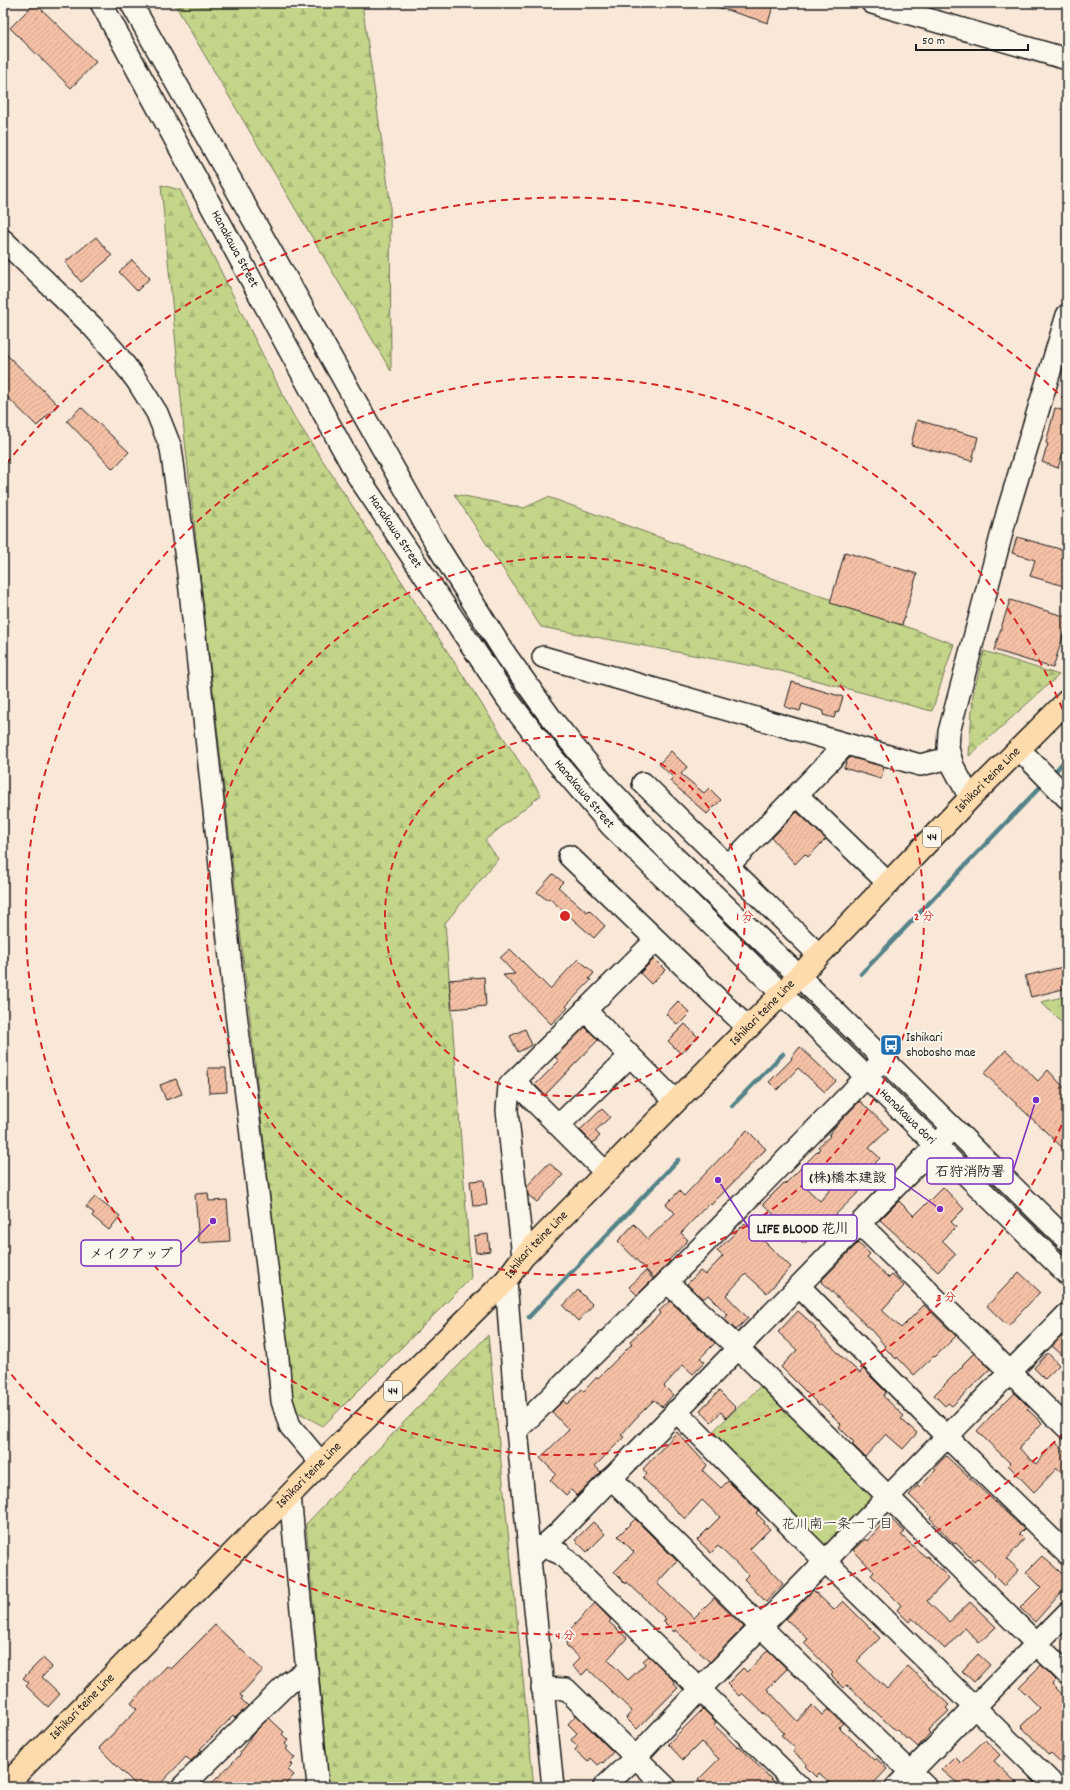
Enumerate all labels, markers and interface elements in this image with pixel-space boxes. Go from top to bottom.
scale bar [916,26,1028,52]
text: 50 m [922,33,945,50]
street label: Hanakawa Street [206,207,263,291]
street label: Hanakawa Street [363,491,427,572]
street label: Ishikari teine Line [951,743,1025,818]
street label: Hanakawa Street [549,756,619,833]
road number: 44 [923,827,941,847]
centre of rings [558,909,572,923]
text: 1 分 [736,909,754,926]
text: 2 分 [914,909,934,926]
street label: Ishikari teine Line [725,975,800,1051]
place label: Ishikari shobosho mae [906,1029,976,1063]
bus stop icon: Ishikari shobosho mae [878,1032,904,1058]
street label: Hanakawa dori [875,1085,940,1150]
callout: 石狩消防署 [927,1158,1013,1184]
text: 石狩消防署 [935,1163,1005,1183]
callout: (株)橋本建設 [802,1164,895,1190]
text: (株)橋本建設 [810,1169,887,1189]
street label: Ishikari teine Line [500,1206,573,1283]
callout: LIFE BLOOD 花川 [749,1215,857,1241]
text: LIFE BLOOD 花川 [757,1220,849,1240]
callout: メイクアップ [81,1240,181,1266]
text: メイクアップ [89,1245,173,1265]
text: 3 分 [936,1290,956,1307]
road number: 44 [384,1381,402,1401]
street label: Ishikari teine Line [272,1438,346,1513]
district label: 花川南一条一丁目 [781,1515,893,1535]
text: 4 分 [555,1628,575,1645]
street label: Ishikari teine Line [45,1669,120,1745]

